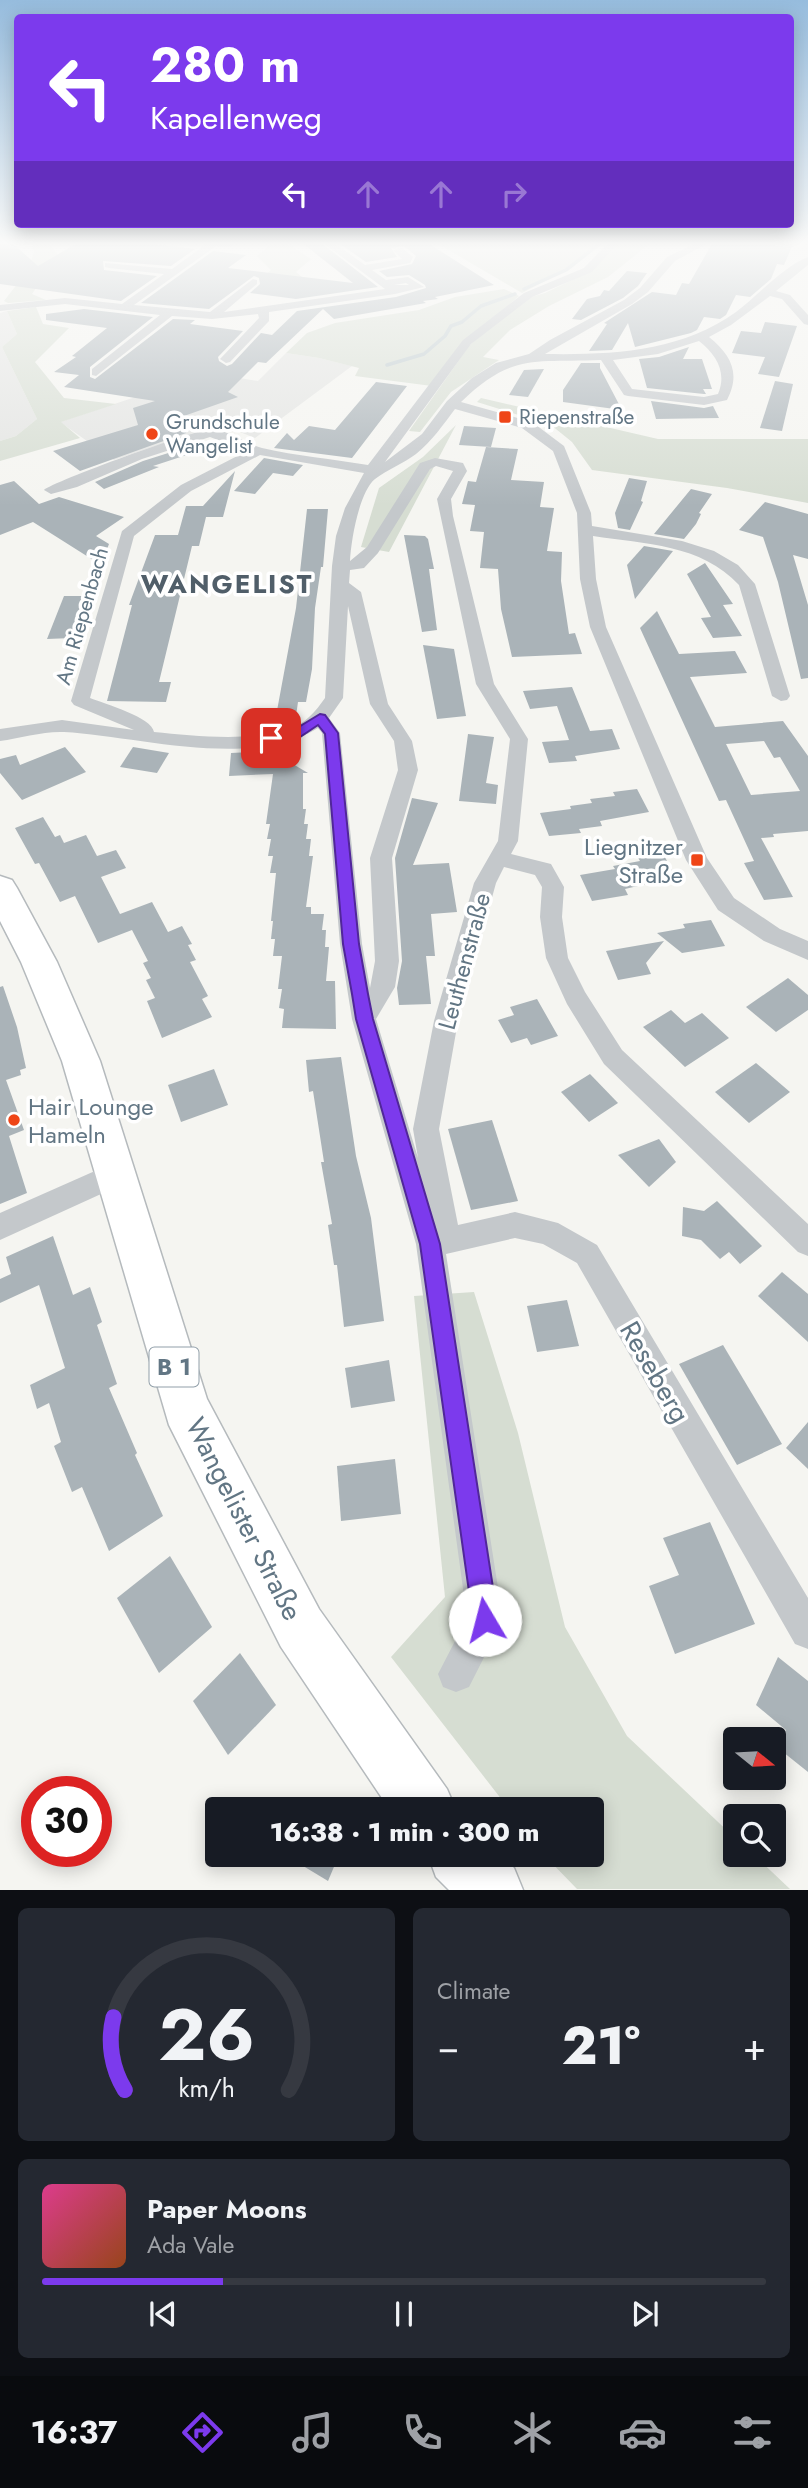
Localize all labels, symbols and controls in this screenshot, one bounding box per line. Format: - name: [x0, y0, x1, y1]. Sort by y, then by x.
- text: 280 m: [150, 30, 300, 100]
- icon: left: [35, 42, 126, 133]
- text: Kapellenweg: [150, 95, 322, 141]
- icon: left: [276, 175, 314, 213]
- icon: ahead: [349, 175, 387, 213]
- icon: ahead: [422, 175, 460, 213]
- icon: right: [495, 175, 533, 213]
- place label: Riepenstraße: [519, 402, 635, 432]
- place label: Grundschule Wangelist: [166, 407, 280, 461]
- marker: Riepenstraße: [497, 409, 513, 425]
- marker: Grundschule Wangelist: [144, 426, 160, 442]
- street label: Am Riepenbach: [48, 544, 116, 688]
- district label: WANGELIST: [141, 565, 313, 603]
- pin: [241, 708, 301, 768]
- icon: arrive: [252, 719, 290, 757]
- place label: Liegnitzer Straße: [584, 829, 684, 892]
- marker: Liegnitzer Straße: [689, 852, 705, 868]
- street label: Leuthenstraße: [429, 889, 499, 1033]
- place label: Hair Lounge Hameln: [28, 1089, 154, 1152]
- marker: Hair Lounge Hameln: [6, 1112, 22, 1128]
- street label: Reseberg: [609, 1314, 701, 1430]
- road number: B 1: [150, 1348, 198, 1386]
- street label: Wangelister Straße: [175, 1410, 313, 1628]
- position arrow: [448, 1583, 522, 1657]
- north arrow: [723, 1727, 786, 1790]
- map controls: [723, 1727, 786, 1867]
- speed limit sign: 30: [21, 1776, 112, 1867]
- button: search: [723, 1804, 786, 1867]
- text: 16:38 · 1 min · 300 m: [270, 1813, 539, 1851]
- text: Climate: [437, 1974, 510, 2008]
- text: 26: [158, 1983, 255, 2088]
- text: 21°: [562, 2008, 640, 2084]
- text: −: [437, 2019, 459, 2074]
- text: +: [743, 2019, 766, 2074]
- text: km/h: [178, 2070, 235, 2106]
- text: Paper Moons: [147, 2190, 307, 2228]
- text: Ada Vale: [147, 2228, 234, 2262]
- icon: previous: [144, 2295, 182, 2333]
- icon: pause: [385, 2295, 423, 2333]
- icon: next: [626, 2295, 664, 2333]
- icon: directions: [178, 2408, 227, 2457]
- icon: music: [288, 2408, 337, 2457]
- icon: phone: [398, 2408, 447, 2457]
- icon: climate: [508, 2408, 557, 2457]
- icon: car: [618, 2408, 667, 2457]
- icon: filters: [728, 2408, 777, 2457]
- text: 16:37: [31, 2409, 117, 2455]

